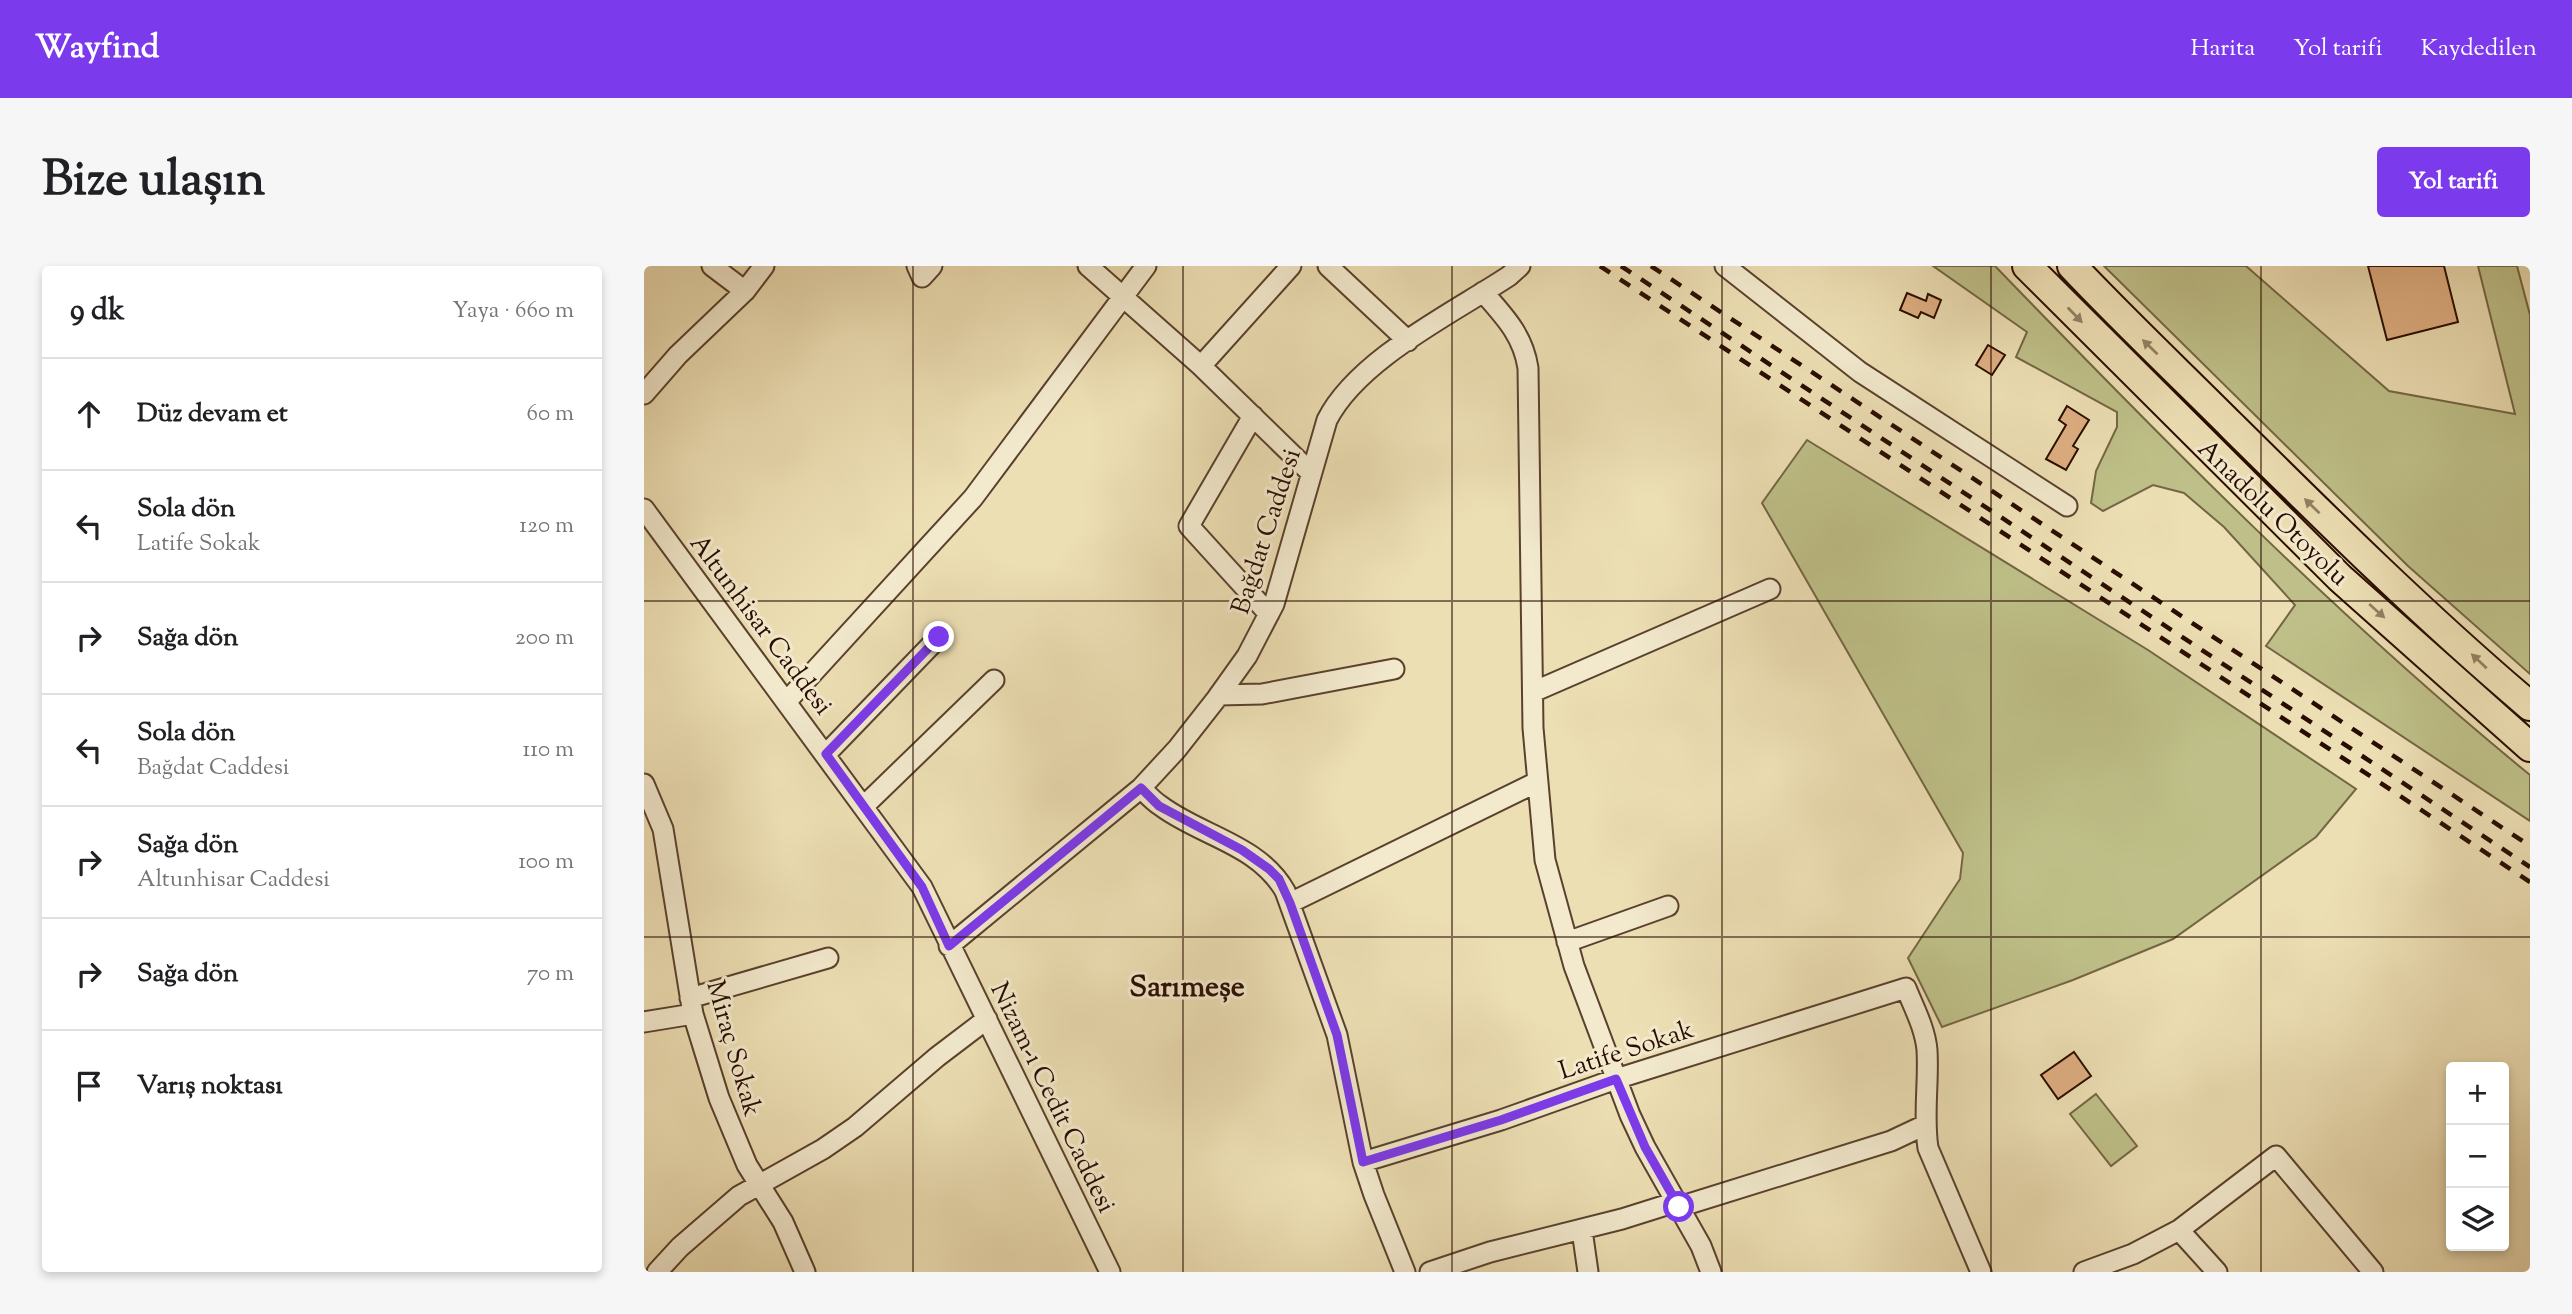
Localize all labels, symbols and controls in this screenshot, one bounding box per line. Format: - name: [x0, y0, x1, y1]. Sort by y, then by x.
- text: Wayfind: [35, 25, 159, 73]
- text: Harita: [2191, 32, 2255, 66]
- text: Yol tarifi: [2293, 32, 2383, 66]
- text: Kaydedilen: [2421, 32, 2537, 66]
- text: Bize ulaşın: [42, 147, 265, 217]
- button: Yol tarifi: [2377, 147, 2530, 217]
- text: 9 dk: [70, 290, 125, 333]
- text: Yaya · 660 m: [452, 295, 574, 328]
- one-way arrow: [2066, 306, 2082, 323]
- one-way arrow: [2142, 339, 2159, 355]
- icon: ahead: [70, 395, 108, 433]
- text: Düz devam et: [137, 396, 288, 433]
- text: 60 m: [526, 398, 574, 431]
- street label: Anadolu Otoyolu: [2188, 432, 2356, 596]
- street label: Bağdat Caddesi: [1223, 444, 1312, 619]
- text: Sola dön: [137, 491, 235, 528]
- one-way arrow: [2304, 497, 2321, 514]
- icon: left: [70, 507, 108, 545]
- text: 120 m: [519, 510, 574, 543]
- street label: Altunhisar Caddesi: [680, 527, 840, 724]
- text: Latife Sokak: [137, 528, 261, 561]
- one-way arrow: [2368, 603, 2385, 619]
- icon: right: [70, 619, 108, 657]
- text: Sağa dön: [137, 620, 238, 657]
- route end: [923, 621, 954, 652]
- text: 200 m: [515, 622, 574, 655]
- one-way arrow: [2470, 653, 2488, 669]
- text: Sola dön: [137, 715, 235, 752]
- icon: left: [70, 731, 108, 769]
- text: 110 m: [523, 734, 574, 767]
- text: Bağdat Caddesi: [137, 752, 289, 785]
- text: Sağa dön: [137, 827, 238, 864]
- icon: right: [70, 843, 108, 881]
- text: 100 m: [518, 846, 574, 879]
- text: Altunhisar Caddesi: [137, 864, 330, 897]
- icon: right: [70, 955, 108, 993]
- text: Sağa dön: [137, 956, 238, 993]
- text: 70 m: [527, 958, 574, 991]
- district label: Sarımeşe: [1129, 967, 1245, 1010]
- street label: Miraç Sokak: [696, 976, 770, 1121]
- street label: Nizam-ı Cedit Caddesi: [980, 977, 1124, 1220]
- street label: Latife Sokak: [1555, 1012, 1699, 1091]
- map controls: [2446, 1062, 2509, 1251]
- button: +: [2446, 1062, 2509, 1125]
- icon: arrive: [70, 1067, 108, 1105]
- text: Varış noktası: [137, 1068, 283, 1105]
- button: −: [2446, 1125, 2509, 1188]
- button: layers: [2446, 1188, 2509, 1251]
- route start: [1663, 1191, 1694, 1222]

